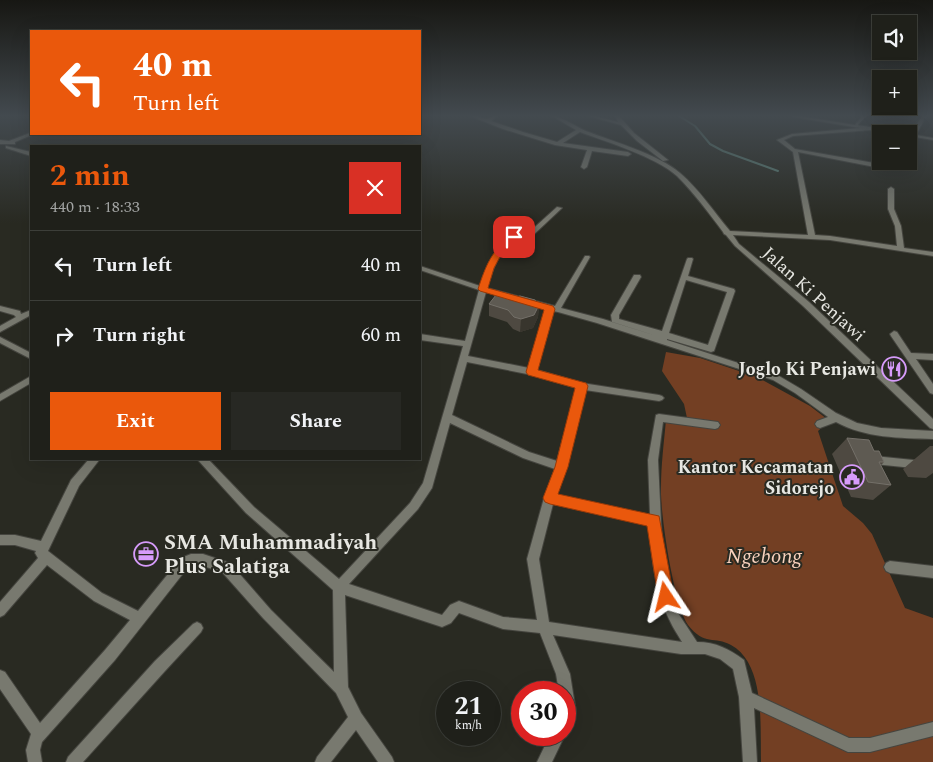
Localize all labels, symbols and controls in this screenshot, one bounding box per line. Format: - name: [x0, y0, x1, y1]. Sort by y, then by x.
- map controls: [872, 15, 917, 170]
- button: sound: [872, 15, 917, 60]
- text: 40 m: [133, 39, 213, 92]
- icon: left: [50, 50, 115, 115]
- button: +: [872, 70, 917, 115]
- text: Turn left: [133, 87, 219, 120]
- button: −: [872, 125, 917, 170]
- text: 2 min: [50, 153, 130, 199]
- button: close: [349, 162, 401, 214]
- text: 440 m · 18:33: [50, 195, 140, 219]
- pin: [493, 216, 535, 258]
- icon: arrive: [500, 223, 528, 251]
- street label: Jalan Ki Penjawi: [756, 241, 871, 348]
- text: Turn left: [93, 251, 172, 280]
- text: 40 m: [361, 251, 401, 280]
- icon: left: [50, 252, 78, 280]
- text: Turn right: [93, 321, 186, 350]
- text: 60 m: [361, 321, 401, 350]
- icon: right: [50, 322, 78, 350]
- place label: Joglo Ki Penjawi: [738, 356, 876, 383]
- restaurant icon: Joglo Ki Penjawi: [881, 356, 907, 382]
- button: Exit: [50, 392, 221, 450]
- button: Share: [231, 392, 401, 450]
- place label: Kantor Kecamatan Sidorejo: [678, 454, 834, 502]
- public building icon: Kantor Kecamatan Sidorejo: [839, 464, 865, 490]
- place label: SMA Muhammadiyah Plus Salatiga: [164, 527, 377, 583]
- office icon: SMA Muhammadiyah Plus Salatiga: [133, 541, 159, 567]
- park label: Ngebong: [726, 541, 802, 573]
- position arrow: [639, 570, 691, 622]
- speed limit sign: 30: [511, 681, 576, 746]
- text: 21: [454, 688, 483, 726]
- text: km/h: [455, 716, 482, 735]

